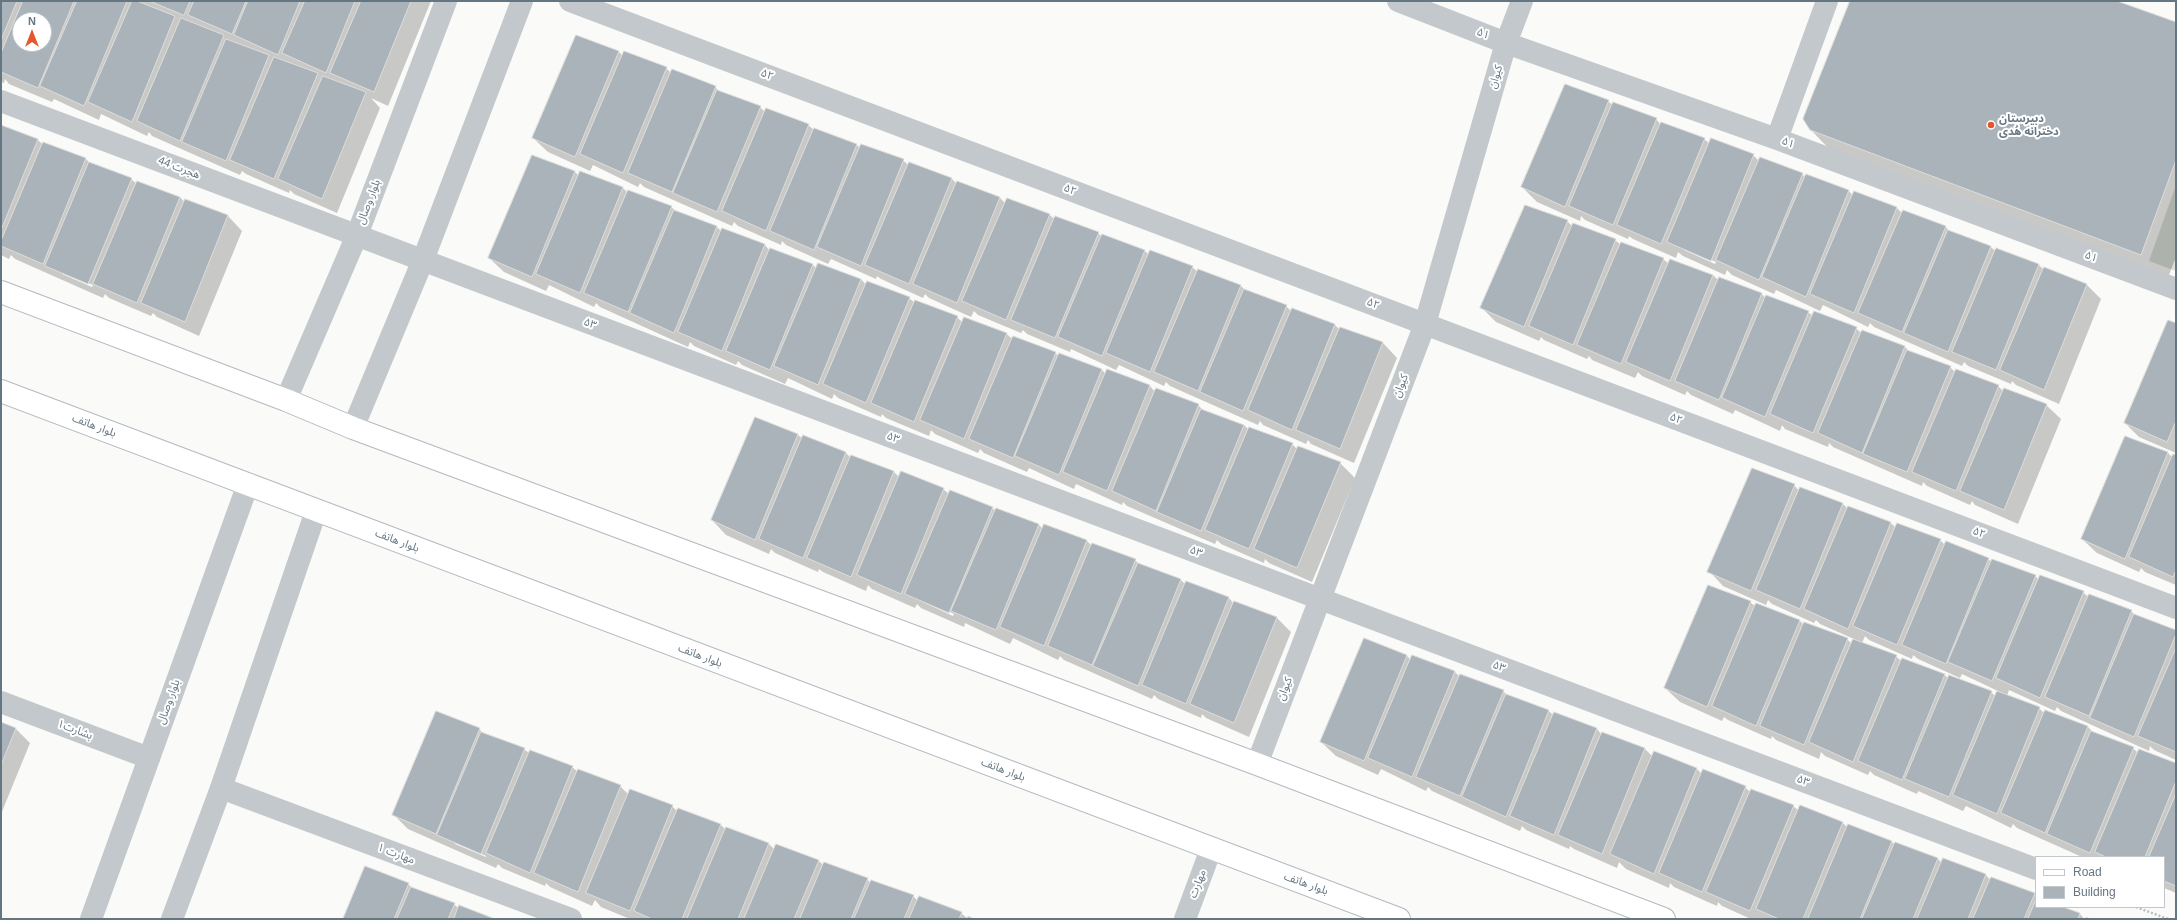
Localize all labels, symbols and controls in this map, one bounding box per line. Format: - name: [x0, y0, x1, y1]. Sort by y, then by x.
- north arrow: [12, 12, 52, 52]
- text: N: [28, 15, 36, 27]
- street label: ۵۱: [1475, 26, 1491, 42]
- street label: کیوان: [1486, 64, 1506, 90]
- street label: ۵۲: [759, 67, 775, 83]
- place label: دبیرستان دخترانه هُدی: [1999, 112, 2059, 138]
- marker: دبیرستان دخترانه هُدی: [1986, 120, 1996, 130]
- street label: ۵۱: [1780, 135, 1796, 151]
- street label: هجرت 44: [156, 154, 202, 182]
- street label: بلوار وصال: [354, 178, 384, 226]
- street label: ۵۲: [1062, 182, 1078, 198]
- street label: ۵۱: [2083, 249, 2099, 265]
- street label: ۵۲: [1365, 296, 1381, 312]
- street label: ۵۳: [582, 316, 598, 332]
- street label: کیوان: [1391, 372, 1411, 400]
- street label: ۵۲: [1668, 411, 1684, 427]
- street label: بلوار هاتف: [70, 412, 118, 440]
- street label: ۵۳: [885, 430, 901, 446]
- street label: ۵۲: [1971, 525, 1987, 541]
- street label: بلوار هاتف: [373, 527, 421, 555]
- street label: ۵۳: [1188, 544, 1204, 560]
- street label: بلوار هاتف: [676, 642, 724, 670]
- street label: ۵۳: [1491, 659, 1507, 675]
- street label: کیوان: [1275, 675, 1295, 703]
- street label: بلوار وصال: [155, 678, 183, 726]
- street label: بشارت۱: [55, 717, 95, 743]
- street label: بلوار هاتف: [979, 756, 1027, 784]
- street label: ۵۳: [1795, 773, 1811, 789]
- street label: مهارت ۱: [375, 841, 417, 867]
- legend: [2035, 856, 2165, 908]
- text: Road: [2073, 865, 2102, 879]
- street label: مهارت: [1187, 868, 1209, 900]
- street label: بلوار هاتف: [1282, 870, 1330, 898]
- text: Building: [2073, 885, 2116, 899]

